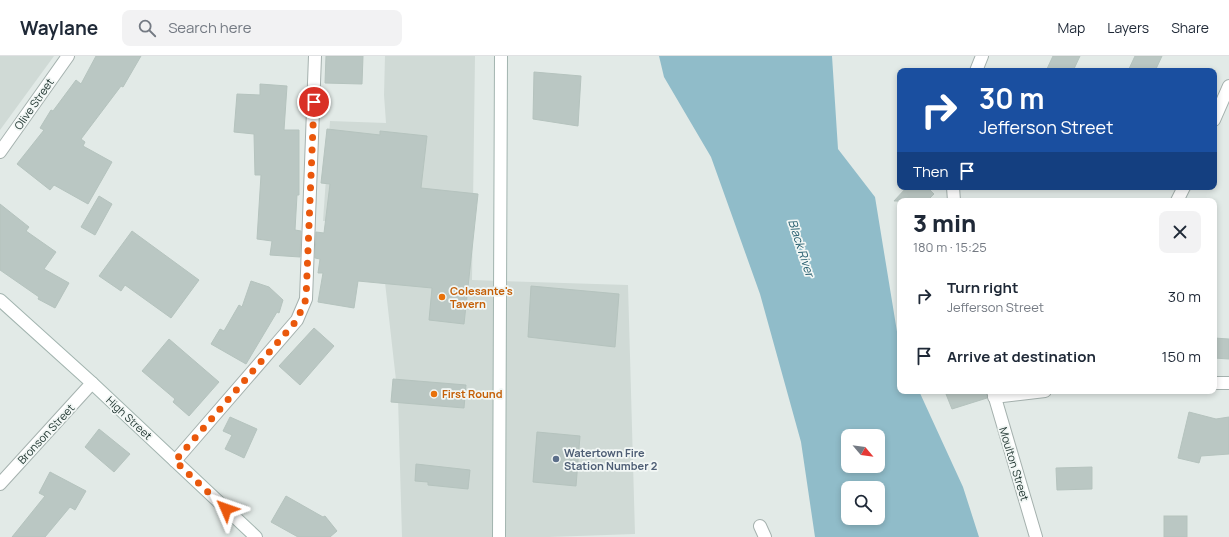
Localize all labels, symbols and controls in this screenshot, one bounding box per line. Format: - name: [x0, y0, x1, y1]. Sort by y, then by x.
- search box: [122, 10, 402, 46]
- text: Waylane: [20, 15, 98, 41]
- icon: search: [136, 17, 158, 39]
- text: Search here: [168, 17, 252, 38]
- text: Map: [1057, 18, 1085, 37]
- text: Layers: [1107, 18, 1149, 37]
- text: Share: [1171, 18, 1209, 37]
- street label: Olive Street: [10, 75, 57, 132]
- text: 30 m: [979, 79, 1044, 117]
- icon: right: [913, 84, 965, 136]
- pin: [297, 85, 331, 119]
- icon: arrive: [303, 91, 325, 113]
- text: Jefferson Street: [979, 115, 1113, 139]
- icon: arrive: [956, 160, 978, 182]
- text: Then: [913, 161, 948, 182]
- text: 3 min: [913, 206, 976, 239]
- button: close: [1159, 211, 1201, 253]
- water label: Black River: [784, 217, 819, 280]
- text: 180 m · 15:25: [913, 238, 987, 256]
- text: Turn right: [947, 277, 1018, 298]
- place label: Colesante's Tavern: [450, 283, 513, 311]
- icon: right: [913, 285, 935, 307]
- text: 30 m: [1168, 286, 1201, 307]
- marker: Colesante's Tavern: [437, 292, 447, 302]
- text: Jefferson Street: [947, 298, 1044, 316]
- icon: arrive: [913, 345, 935, 367]
- text: Arrive at destination: [947, 346, 1096, 367]
- text: 150 m: [1162, 346, 1201, 367]
- place label: First Round: [442, 386, 503, 401]
- marker: First Round: [429, 389, 439, 399]
- street label: High Street: [103, 392, 156, 443]
- street label: Bronson Street: [14, 400, 77, 467]
- street label: Moulton Street: [996, 425, 1033, 503]
- north arrow: [841, 429, 885, 473]
- map controls: [841, 429, 885, 525]
- place label: Watertown Fire Station Number 2: [564, 445, 657, 473]
- marker: Watertown Fire Station Number 2: [551, 454, 561, 464]
- button: search: [841, 481, 885, 525]
- position arrow: [205, 488, 247, 530]

